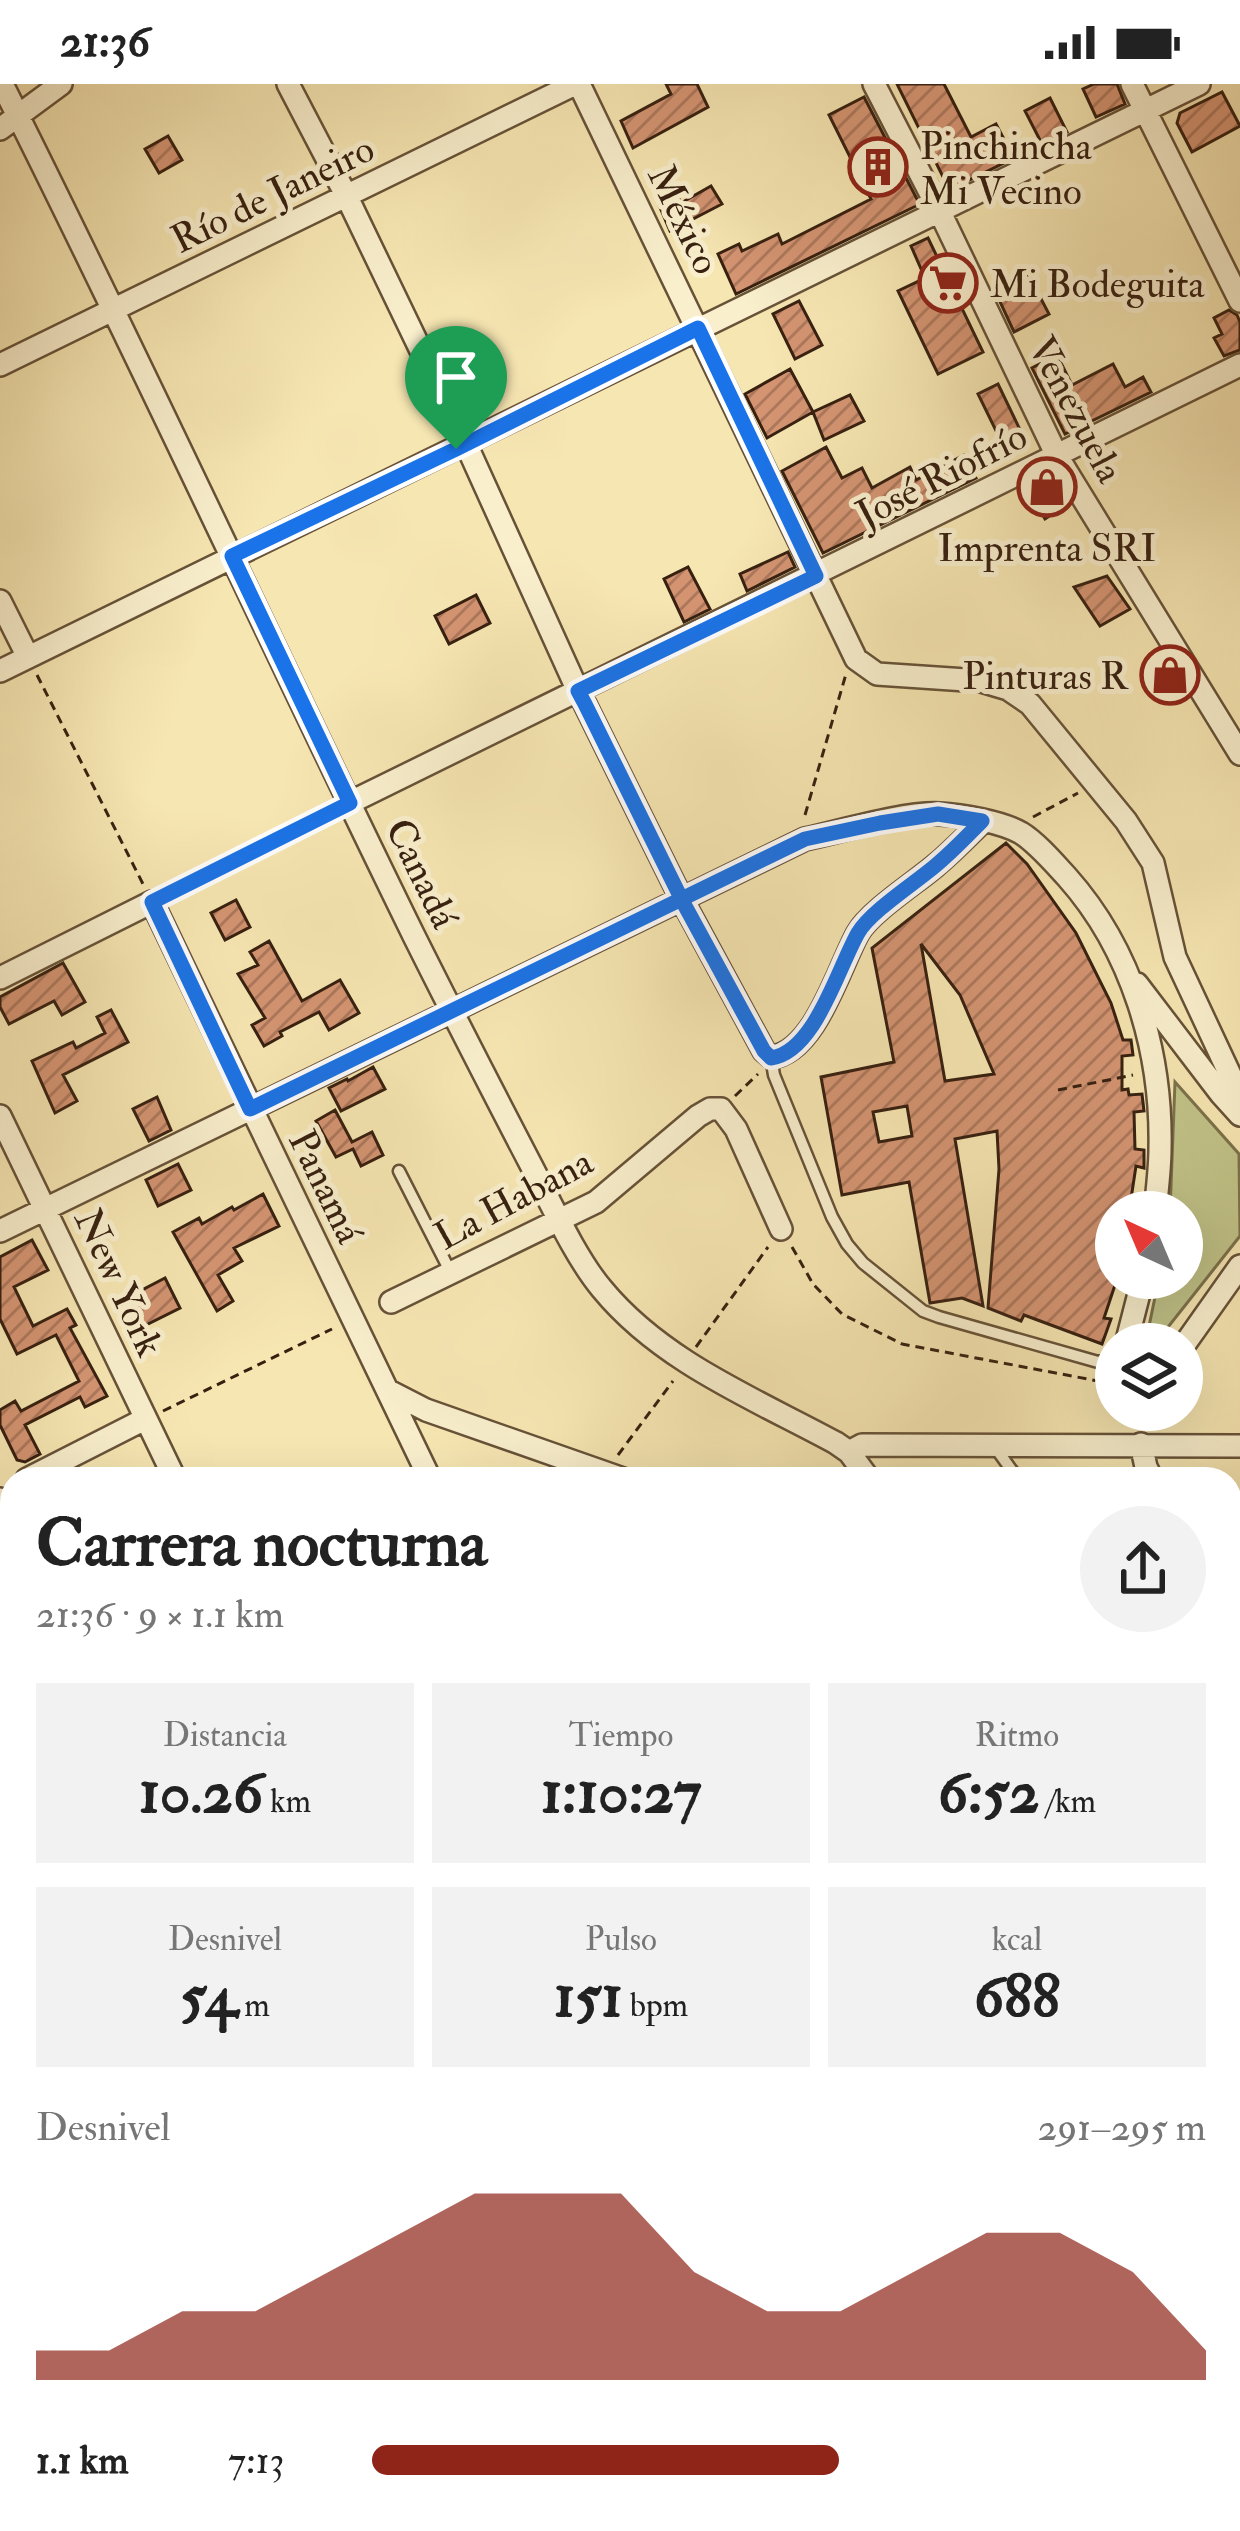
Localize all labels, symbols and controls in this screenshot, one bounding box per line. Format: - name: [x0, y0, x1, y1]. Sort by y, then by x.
- text: 21:36: [60, 14, 150, 70]
- place label: Pinchincha Mi Vecino: [920, 122, 1093, 216]
- street label: Río de Janeiro: [163, 124, 382, 265]
- building icon: Pinchincha Mi Vecino: [847, 136, 909, 198]
- street label: México: [636, 157, 731, 282]
- supermarket icon: Mi Bodeguita: [917, 252, 979, 314]
- place label: Mi Bodeguita: [990, 260, 1206, 309]
- pin: [405, 326, 507, 449]
- street label: Venezuela: [1017, 328, 1135, 492]
- icon: arrive: [423, 344, 489, 410]
- street label: José Riofrío: [847, 412, 1035, 540]
- shop icon: Imprenta SRI: [1016, 456, 1078, 518]
- place label: Imprenta SRI: [938, 524, 1156, 573]
- shop icon: Pinturas R: [1139, 644, 1201, 706]
- place label: Pinturas R: [962, 652, 1129, 701]
- street label: Canadá: [374, 811, 469, 937]
- street label: Panamá: [277, 1122, 374, 1252]
- street label: La Habana: [426, 1137, 602, 1261]
- north arrow: [1095, 1191, 1203, 1299]
- map controls: [1095, 1191, 1203, 1431]
- street label: New York: [63, 1201, 174, 1365]
- button: layers: [1095, 1323, 1203, 1431]
- text: Carrera nocturna: [36, 1503, 487, 1586]
- button: share: [1080, 1506, 1206, 1632]
- text: 21:36 · 9 × 1.1 km: [36, 1590, 284, 1639]
- text: Distancia: [163, 1715, 287, 1756]
- text: Tiempo: [569, 1715, 673, 1756]
- text: Ritmo: [975, 1715, 1059, 1756]
- text: 10.26: [139, 1756, 263, 1831]
- text: 1:10:27: [541, 1756, 701, 1831]
- text: 6:52: [938, 1756, 1039, 1831]
- text: km: [263, 1781, 311, 1822]
- text: /km: [1039, 1781, 1096, 1822]
- text: Desnivel: [168, 1919, 282, 1960]
- text: Pulso: [585, 1919, 657, 1960]
- text: kcal: [992, 1919, 1042, 1960]
- text: 54: [180, 1960, 237, 2035]
- text: 151: [554, 1960, 623, 2035]
- text: 688: [974, 1960, 1060, 2035]
- text: m: [237, 1985, 270, 2026]
- text: bpm: [623, 1985, 688, 2026]
- text: Desnivel: [36, 2103, 171, 2152]
- text: 291–295 m: [1037, 2103, 1206, 2152]
- text: 1.1 km: [36, 2436, 128, 2485]
- text: 7:13: [228, 2436, 284, 2485]

